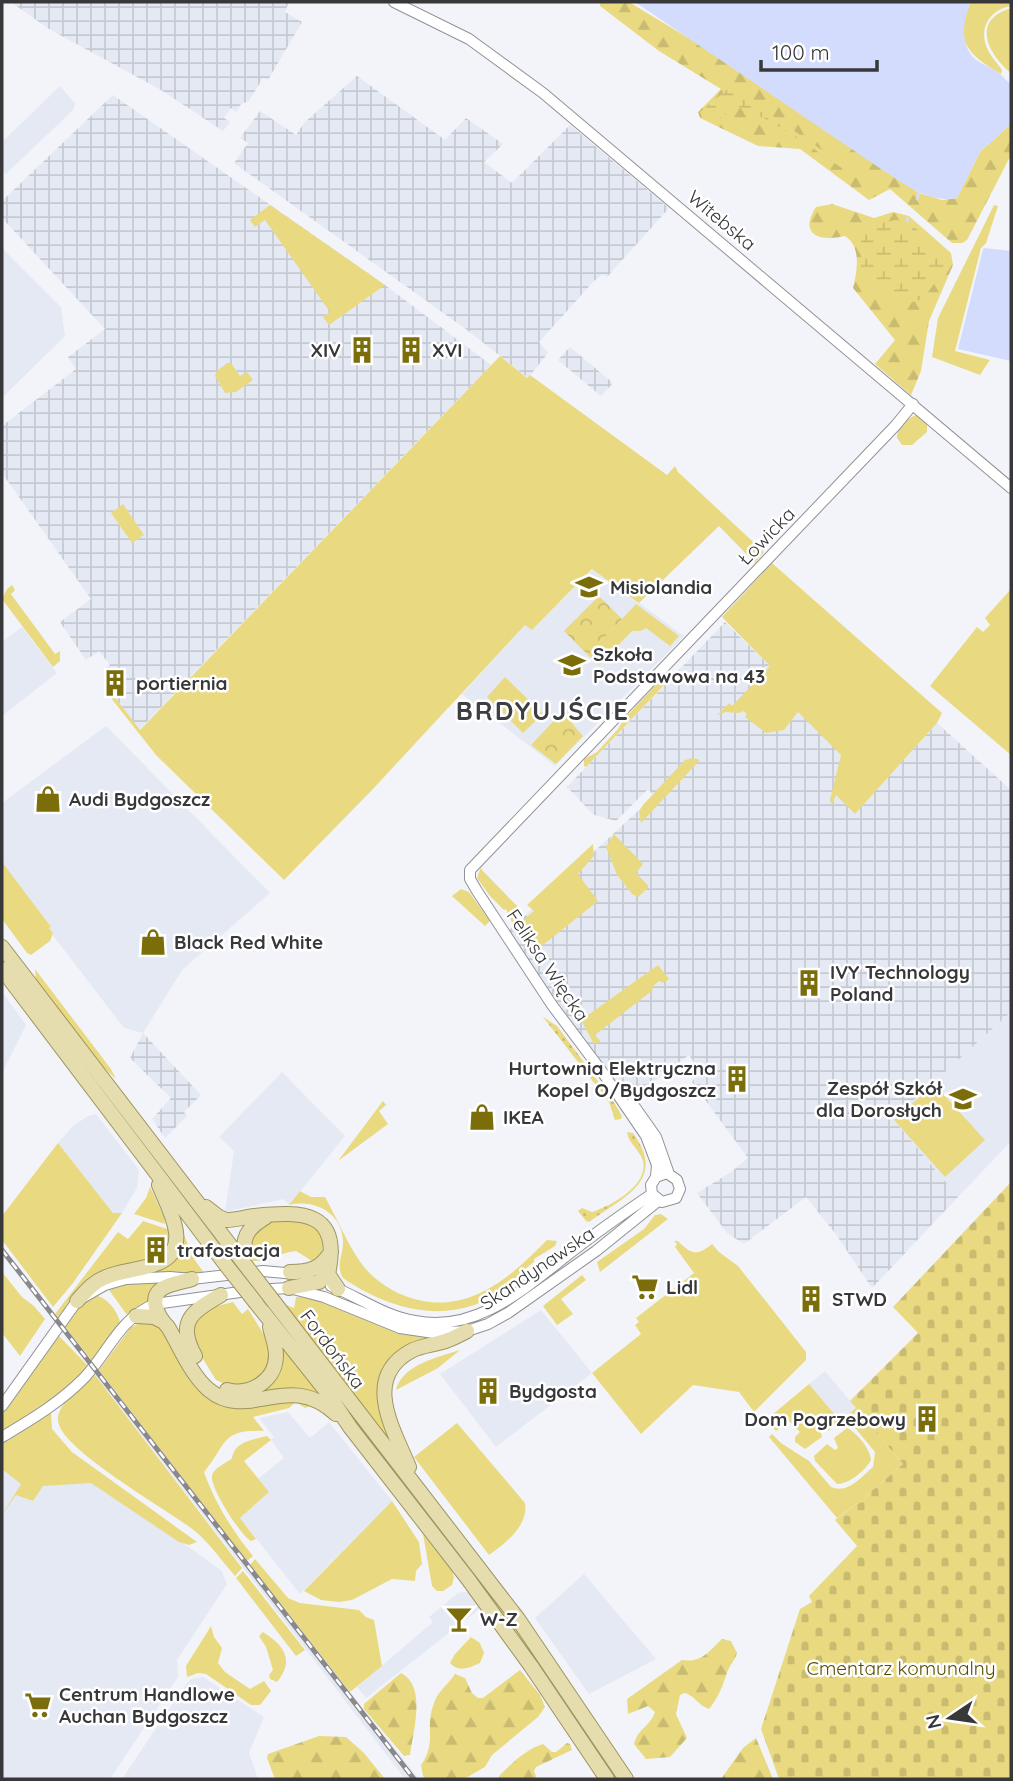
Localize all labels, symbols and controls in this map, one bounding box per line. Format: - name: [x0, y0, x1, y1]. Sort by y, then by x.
- scale bar: [761, 28, 876, 72]
- text: 100 m: [772, 39, 830, 65]
- street label: Witebska: [683, 185, 761, 255]
- building icon: XIV: [347, 335, 377, 365]
- building icon: XVI: [396, 335, 426, 365]
- place label: XIV: [310, 338, 341, 362]
- place label: XVI: [432, 338, 463, 362]
- street label: Łowicka: [732, 502, 800, 570]
- school or university icon: Misiolandia: [574, 572, 604, 602]
- place label: Misiolandia: [610, 575, 712, 599]
- place label: Szkoła Podstawowa na 43: [593, 642, 765, 688]
- school or university icon: Szkoła Podstawowa na 43: [557, 650, 587, 680]
- building icon: portiernia: [100, 668, 130, 698]
- place label: portiernia: [136, 671, 228, 695]
- district label: BRDYUJŚCIE: [456, 694, 630, 727]
- shop icon: Audi Bydgoszcz: [33, 784, 63, 814]
- place label: Audi Bydgoszcz: [69, 787, 210, 811]
- street label: Feliksa Więcka: [502, 904, 594, 1026]
- shop icon: Black Red White: [138, 927, 168, 957]
- place label: Black Red White: [174, 930, 323, 954]
- place label: IVY Technology Poland: [830, 960, 970, 1006]
- building icon: IVY Technology Poland: [794, 968, 824, 998]
- place label: Hurtownia Elektryczna Kopel O/Bydgoszcz: [509, 1056, 716, 1102]
- building icon: Hurtownia Elektryczna Kopel O/Bydgoszcz: [722, 1064, 752, 1094]
- place label: Zespół Szkół dla Dorosłych: [816, 1076, 943, 1122]
- school or university icon: Zespół Szkół dla Dorosłych: [948, 1084, 978, 1114]
- shop icon: IKEA: [467, 1102, 497, 1132]
- place label: IKEA: [503, 1105, 544, 1129]
- street label: Skandynawska: [475, 1221, 599, 1315]
- building icon: trafostacja: [141, 1235, 171, 1265]
- place label: trafostacja: [177, 1238, 280, 1262]
- supermarket icon: Lidl: [630, 1272, 660, 1302]
- place label: Lidl: [666, 1275, 698, 1299]
- building icon: STWD: [796, 1284, 826, 1314]
- place label: STWD: [832, 1287, 887, 1311]
- street label: Fordońska: [295, 1305, 371, 1393]
- building icon: Bydgosta: [473, 1376, 503, 1406]
- place label: Bydgosta: [509, 1379, 597, 1403]
- building icon: Dom Pogrzebowy: [912, 1404, 942, 1434]
- place label: Dom Pogrzebowy: [744, 1407, 906, 1431]
- bar icon: W-Z: [444, 1604, 474, 1634]
- place label: W-Z: [480, 1607, 518, 1631]
- park label: Cmentarz komunalny: [807, 1656, 995, 1680]
- place label: Centrum Handlowe Auchan Bydgoszcz: [59, 1682, 235, 1728]
- north arrow: [915, 1683, 985, 1753]
- supermarket icon: Centrum Handlowe Auchan Bydgoszcz: [23, 1690, 53, 1720]
- text: N: [920, 1712, 947, 1731]

